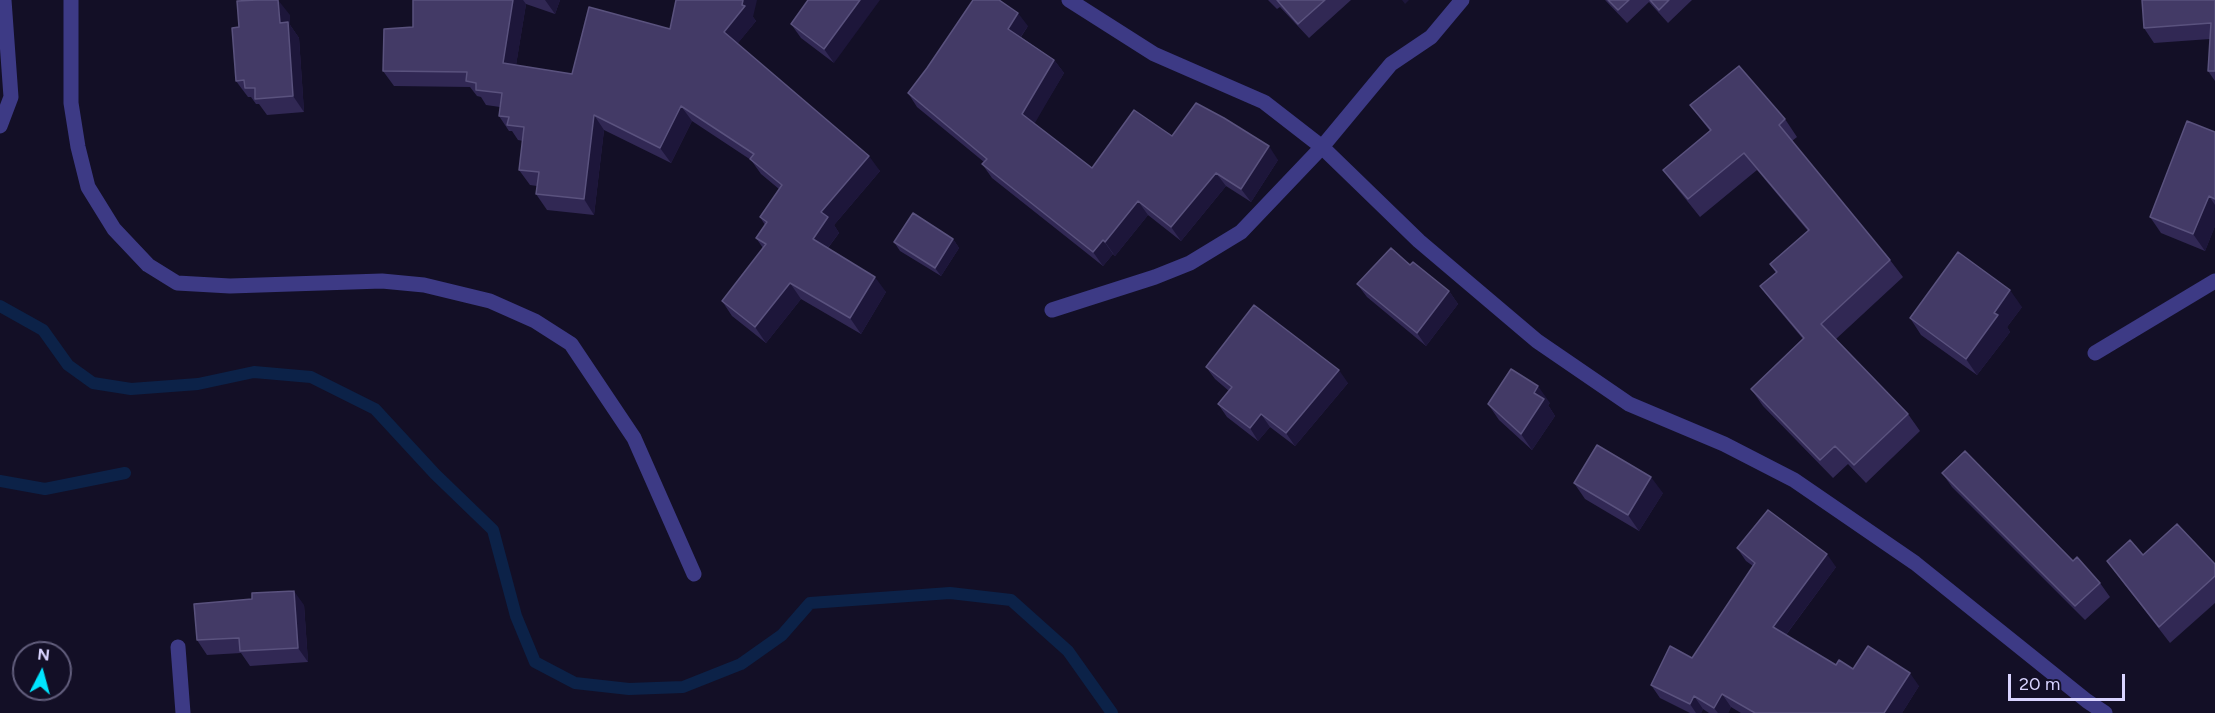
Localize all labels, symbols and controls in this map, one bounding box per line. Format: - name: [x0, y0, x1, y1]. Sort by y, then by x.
- north arrow: [12, 641, 72, 701]
- text: N: [37, 644, 51, 665]
- scale bar: [2011, 662, 2128, 700]
- text: 20 m: [2019, 673, 2060, 695]

